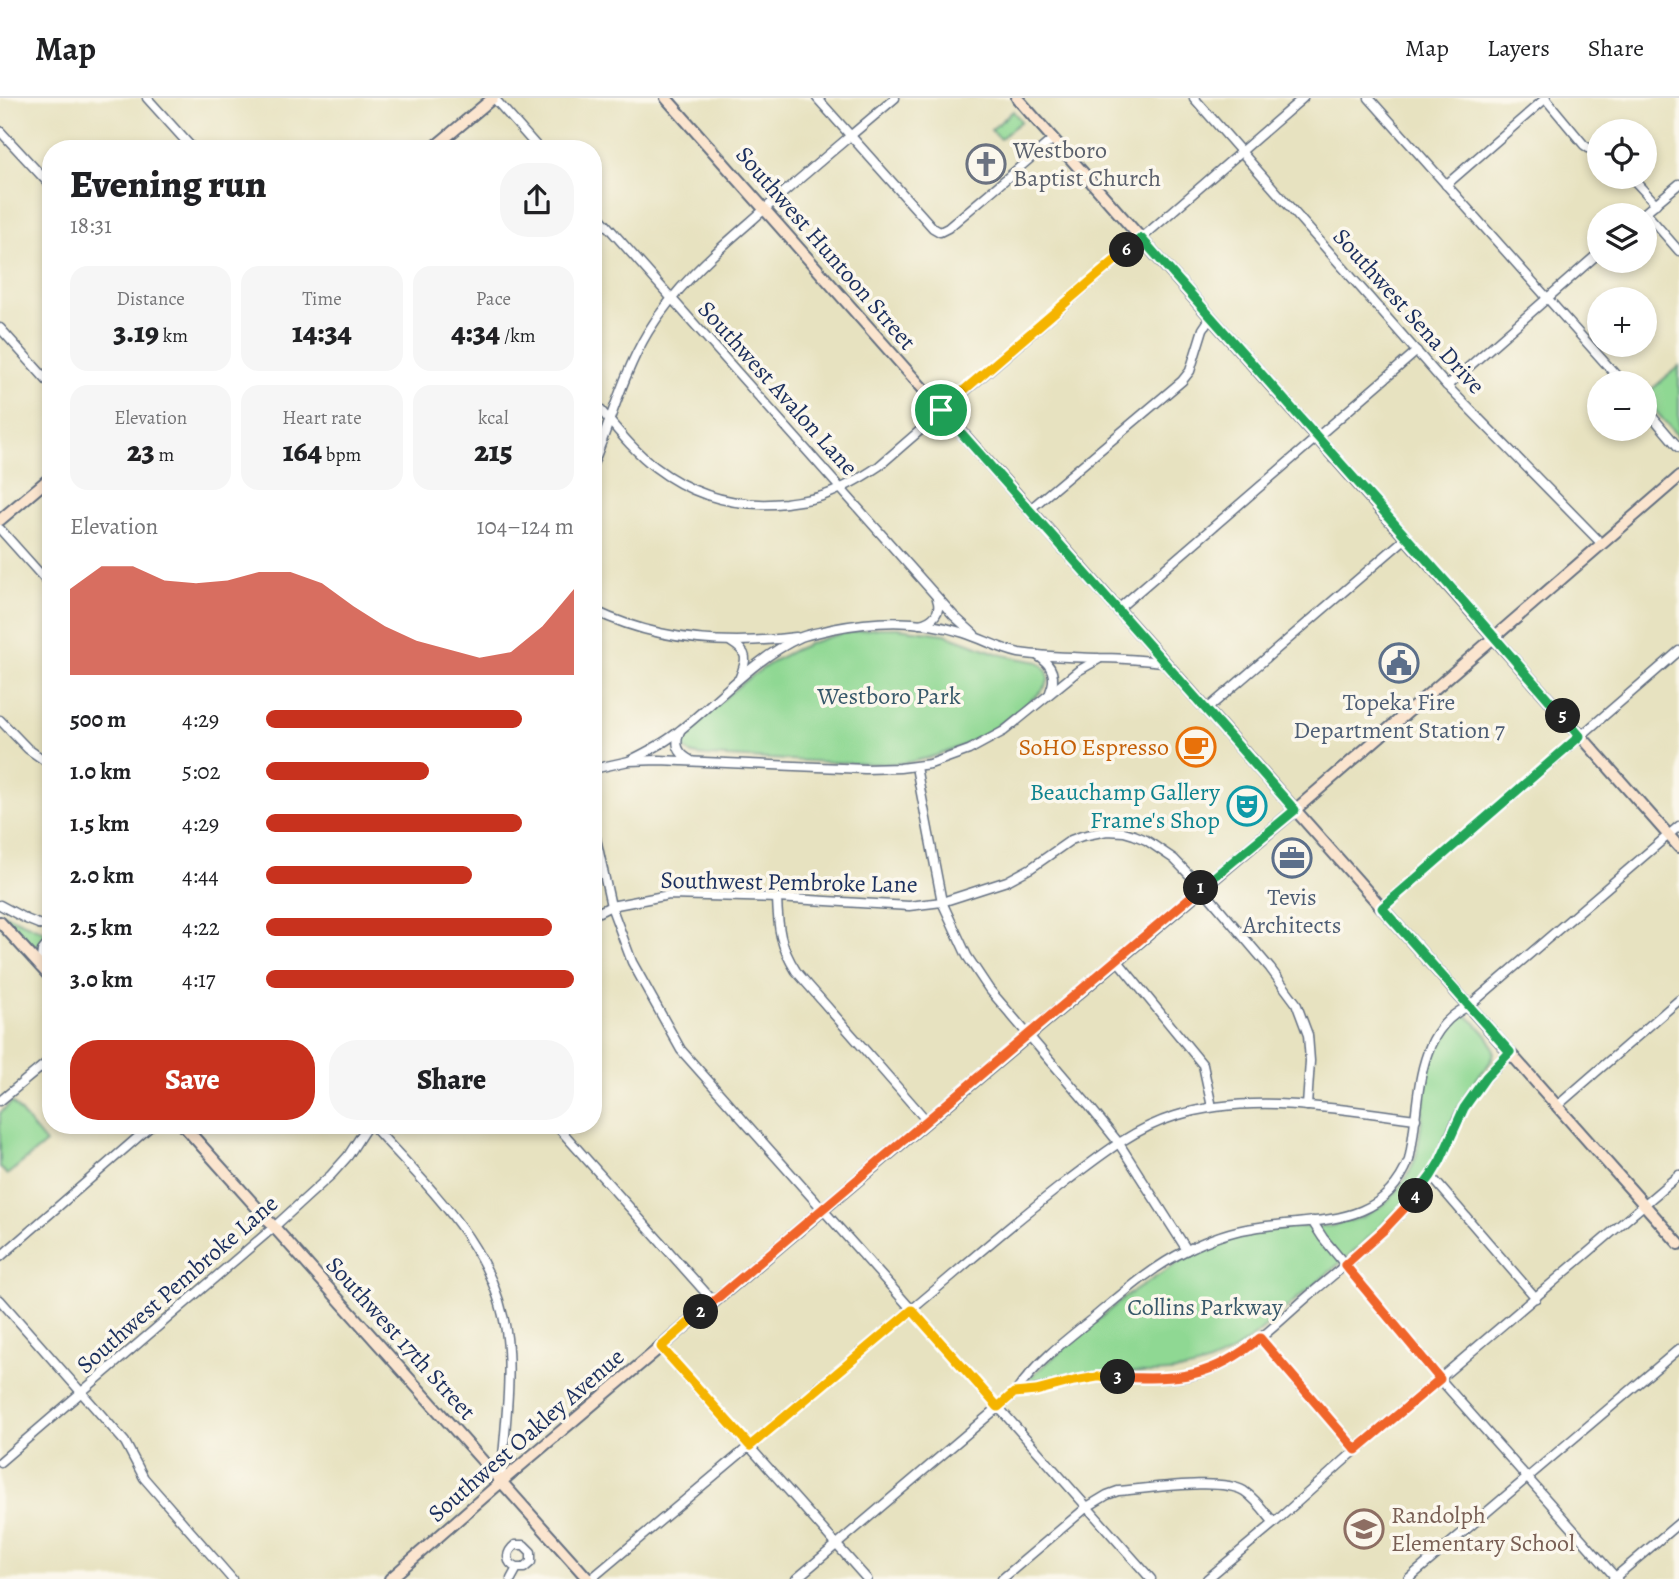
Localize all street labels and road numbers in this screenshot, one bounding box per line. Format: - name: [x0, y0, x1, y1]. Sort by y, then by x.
- street label: Southwest Huntoon Street: [729, 139, 923, 357]
- street label: Southwest Sena Drive: [1326, 221, 1492, 401]
- street label: Southwest Avalon Lane: [691, 294, 865, 482]
- street label: Southwest Pembroke Lane: [660, 864, 918, 900]
- street label: Southwest Pembroke Lane: [69, 1188, 285, 1380]
- street label: Southwest 17th Street: [319, 1249, 483, 1427]
- street label: Southwest Oakley Avenue: [421, 1341, 631, 1529]

